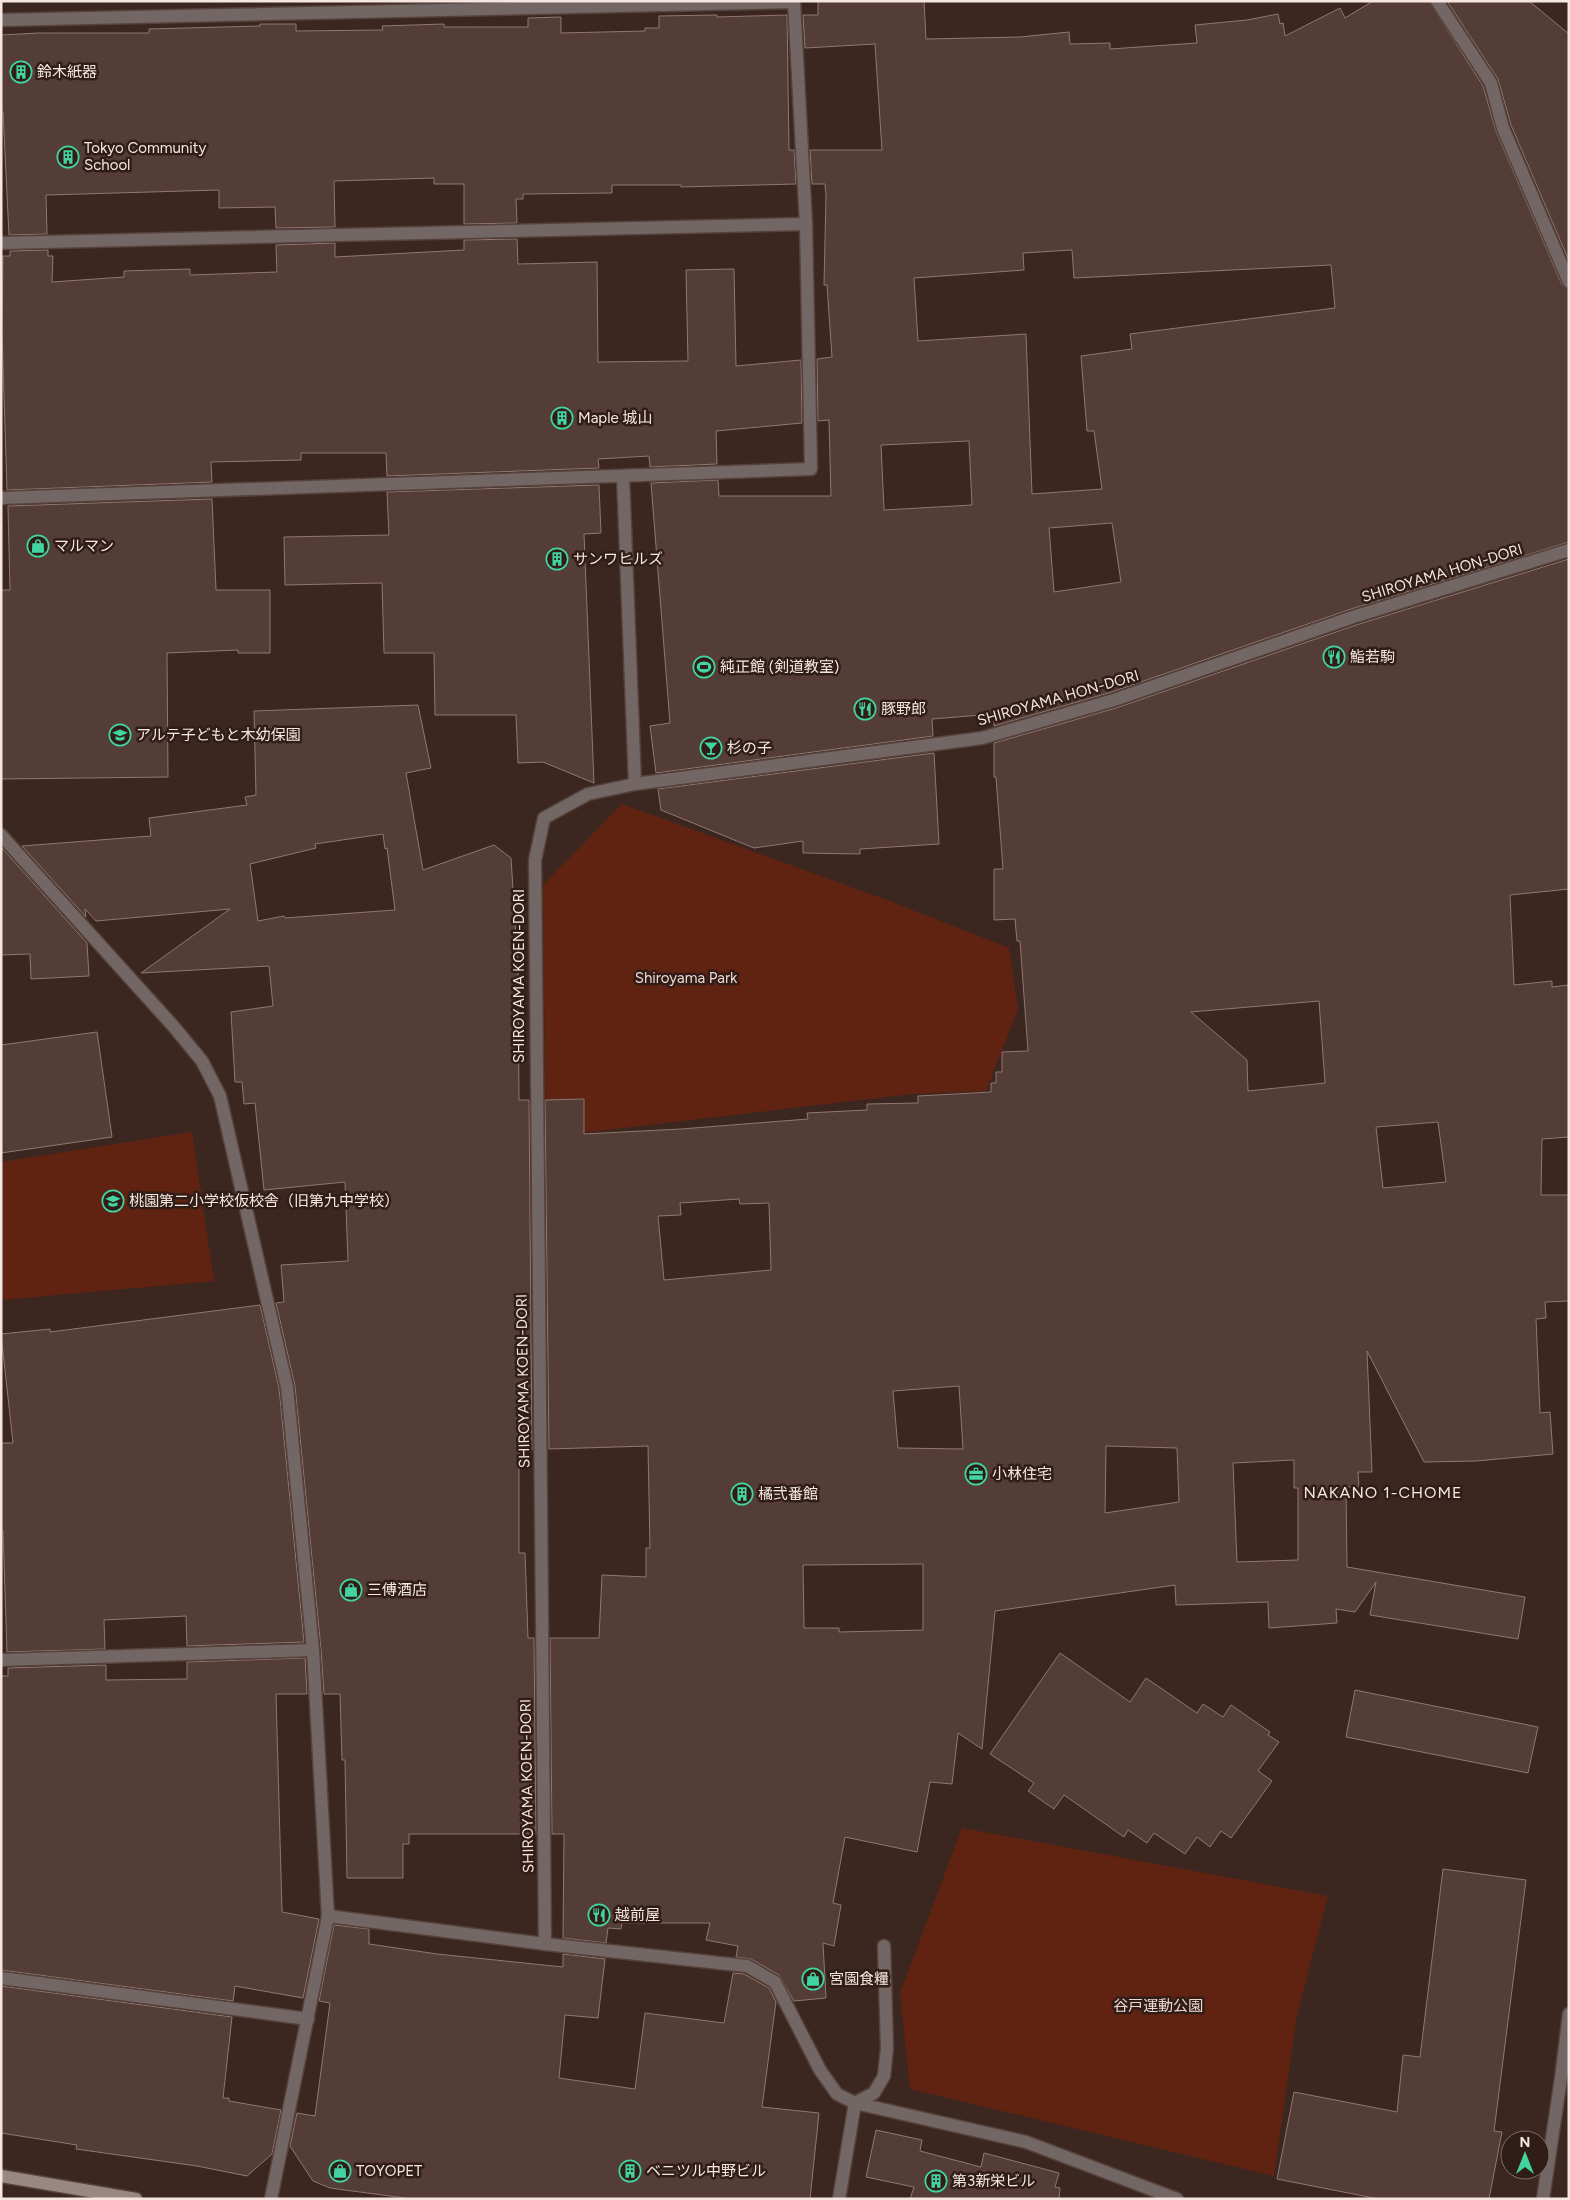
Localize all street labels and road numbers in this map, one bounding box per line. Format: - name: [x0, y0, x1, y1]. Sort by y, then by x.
- street label: SHIROYAMA HON-DORI: [1359, 540, 1525, 606]
- street label: SHIROYAMA HON-DORI: [975, 666, 1141, 730]
- street label: SHIROYAMA KOEN-DORI: [510, 889, 528, 1063]
- street label: SHIROYAMA KOEN-DORI: [512, 1294, 534, 1468]
- street label: SHIROYAMA KOEN-DORI: [516, 1699, 538, 1873]

